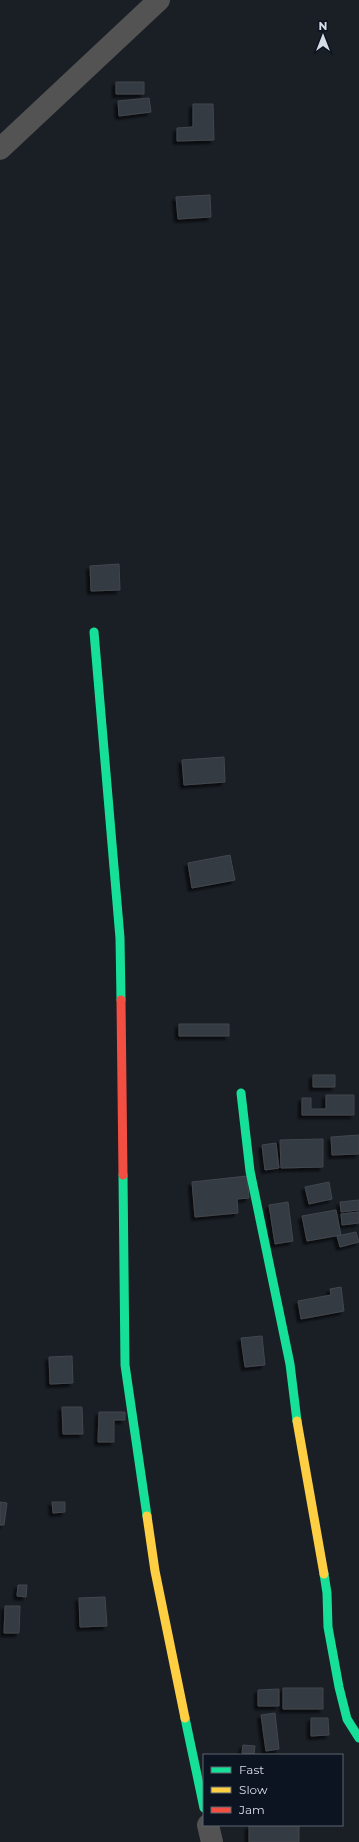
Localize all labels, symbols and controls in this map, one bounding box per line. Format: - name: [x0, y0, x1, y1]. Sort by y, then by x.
- north arrow: [303, 16, 343, 56]
- text: N: [319, 19, 327, 33]
- legend: [203, 1754, 343, 1826]
- text: Fast: [239, 1762, 264, 1777]
- text: Slow: [239, 1782, 268, 1797]
- text: Jam: [238, 1802, 265, 1817]

